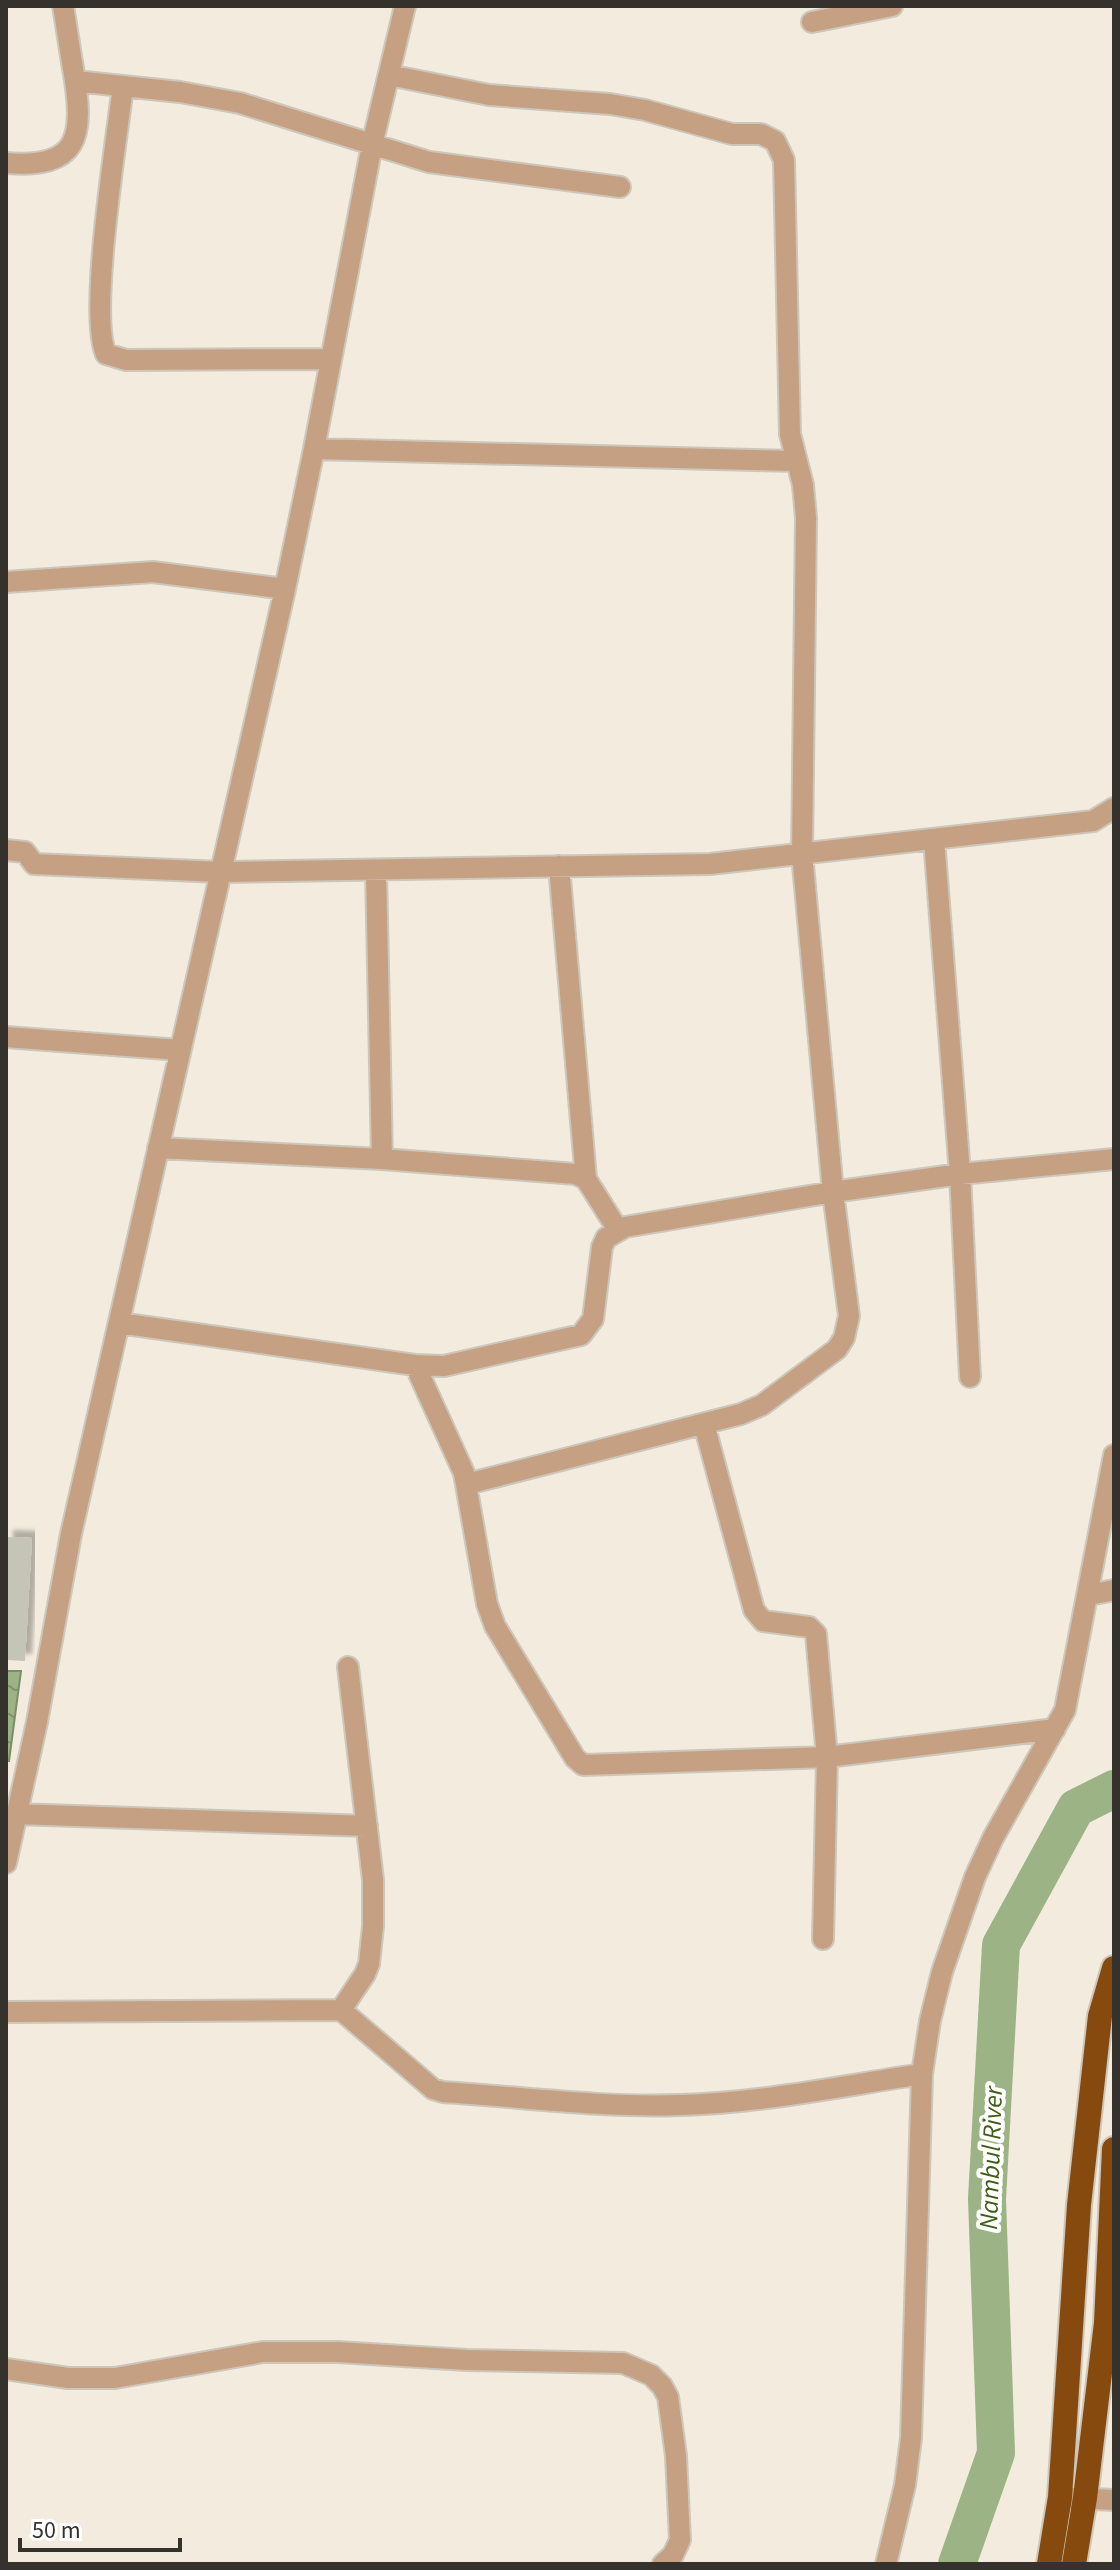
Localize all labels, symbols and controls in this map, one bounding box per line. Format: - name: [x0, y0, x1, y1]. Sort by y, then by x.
- water label: Nambul River: [970, 2085, 1012, 2230]
- scale bar: [20, 2502, 180, 2552]
- text: 50 m: [32, 2513, 81, 2548]

